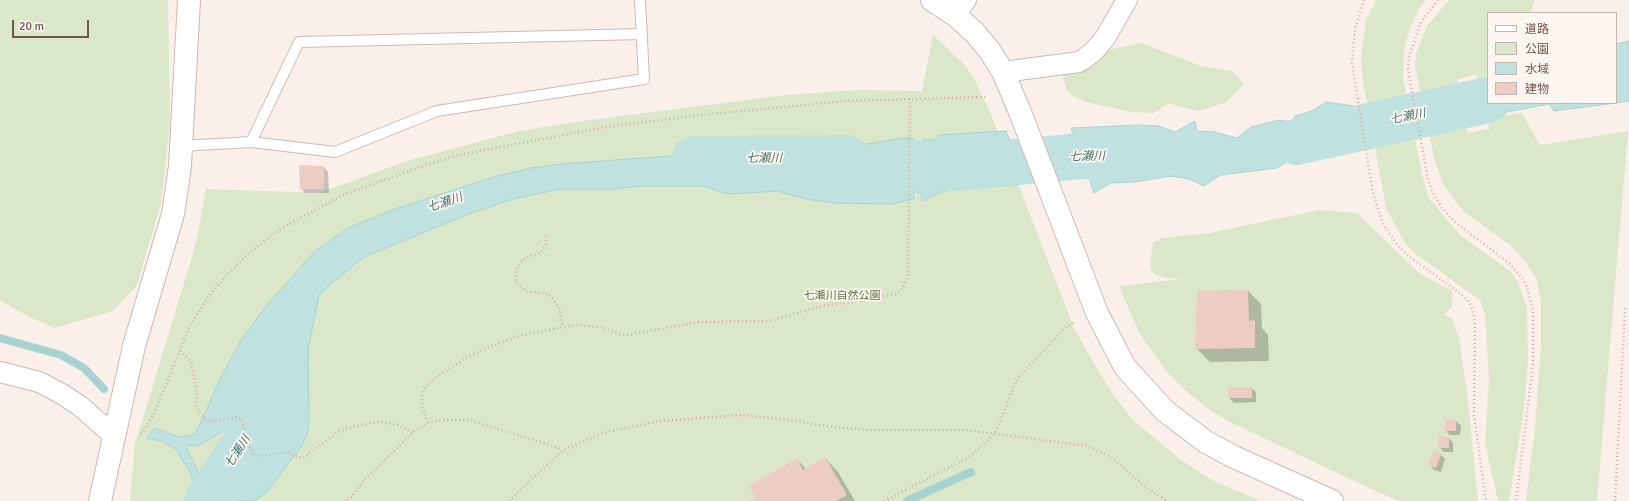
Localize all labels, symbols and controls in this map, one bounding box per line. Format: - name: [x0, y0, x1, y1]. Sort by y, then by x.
- scale bar: [14, 12, 91, 38]
- legend: [1487, 12, 1617, 104]
- text: 20 m: [19, 19, 44, 34]
- text: 道路: [1525, 22, 1549, 37]
- text: 公園: [1525, 42, 1549, 57]
- text: 水域: [1525, 62, 1549, 77]
- text: 建物: [1525, 82, 1549, 97]
- water label: 七瀬川: [1389, 106, 1427, 128]
- water label: 七瀬川: [1069, 149, 1105, 165]
- water label: 七瀬川: [746, 152, 782, 166]
- water label: 七瀬川: [426, 190, 464, 216]
- park label: 七瀬川自然公園: [804, 289, 880, 303]
- water label: 七瀬川: [222, 433, 254, 471]

